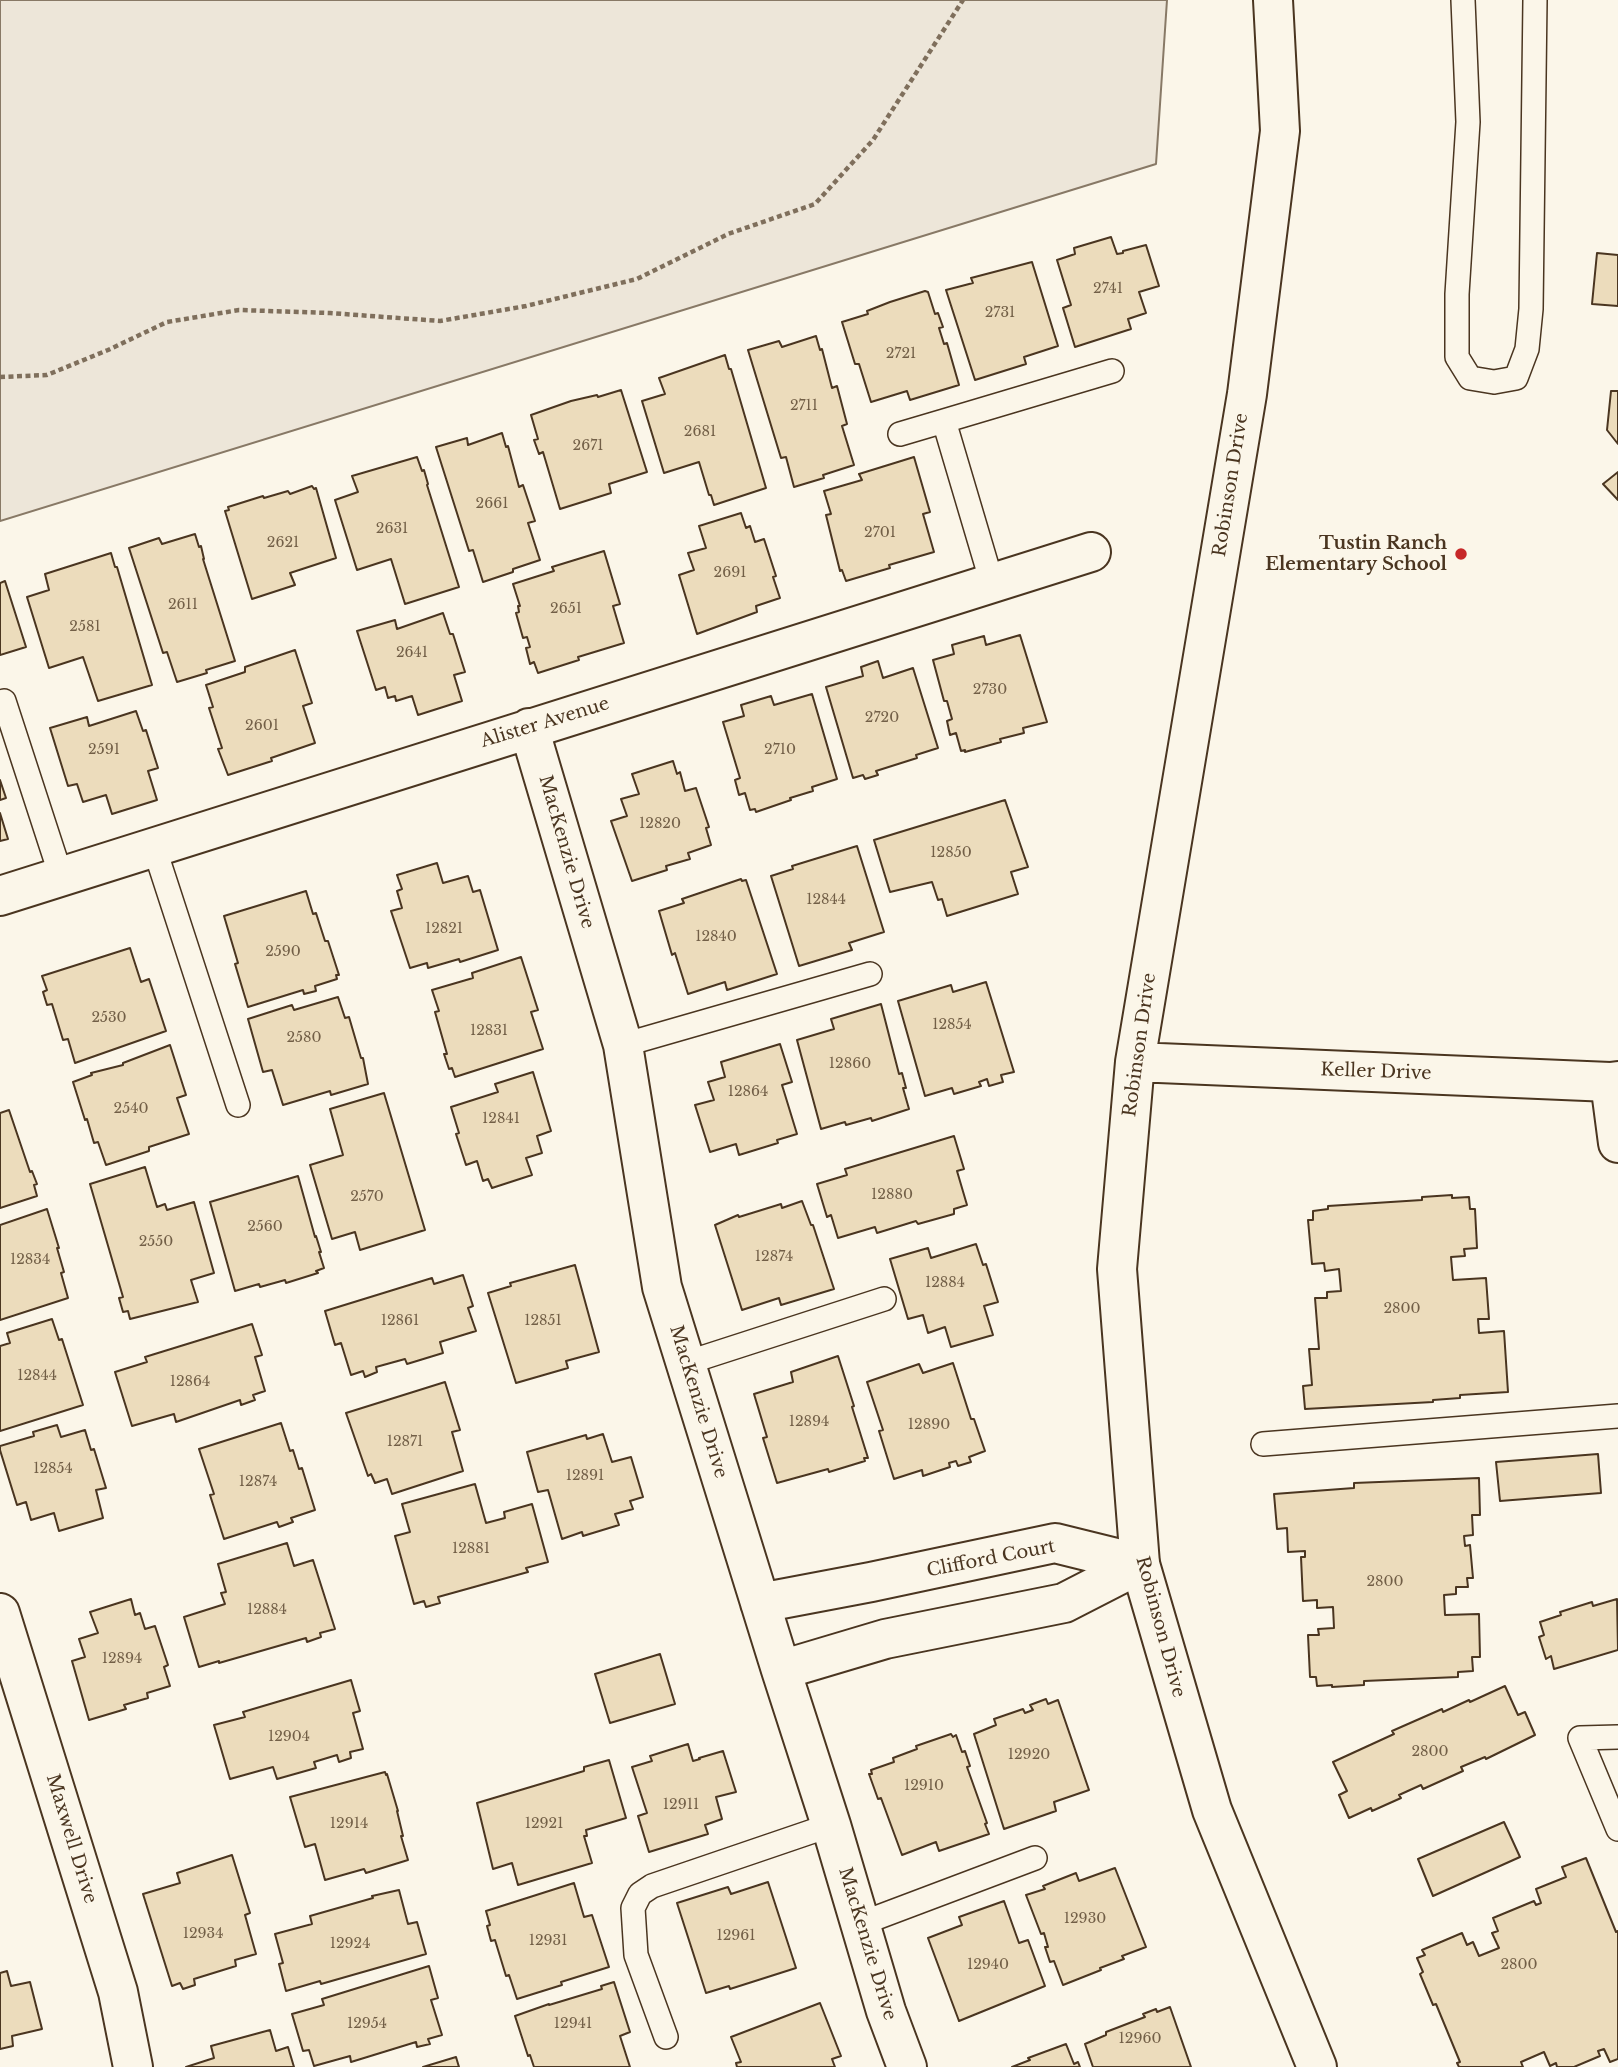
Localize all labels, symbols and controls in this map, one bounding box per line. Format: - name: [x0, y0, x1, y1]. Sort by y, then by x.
- house number: 2741: [1093, 281, 1123, 297]
- house number: 2731: [985, 305, 1015, 321]
- house number: 2721: [886, 346, 916, 362]
- house number: 2711: [790, 398, 818, 414]
- street label: Robinson Drive: [1209, 412, 1253, 558]
- house number: 2681: [684, 424, 716, 440]
- house number: 2671: [573, 438, 603, 454]
- house number: 2661: [476, 496, 508, 512]
- house number: 2631: [376, 521, 408, 537]
- house number: 2701: [864, 525, 896, 541]
- place label: Tustin Ranch Elementary School: [1265, 533, 1447, 576]
- house number: 2621: [267, 535, 299, 551]
- marker: Tustin Ranch Elementary School: [1453, 546, 1469, 562]
- house number: 2691: [714, 565, 746, 581]
- house number: 2611: [168, 597, 198, 613]
- house number: 2651: [550, 601, 582, 617]
- house number: 2581: [69, 619, 101, 635]
- house number: 2641: [396, 645, 428, 661]
- house number: 2730: [973, 682, 1007, 698]
- street label: Alister Avenue: [478, 693, 612, 753]
- house number: 2720: [865, 710, 899, 726]
- house number: 2601: [245, 718, 279, 734]
- house number: 2591: [88, 742, 120, 758]
- house number: 2710: [764, 742, 796, 758]
- street label: MacKenzie Drive: [534, 773, 598, 931]
- house number: 12820: [639, 816, 681, 832]
- house number: 12850: [930, 845, 972, 861]
- house number: 12844: [806, 892, 846, 908]
- house number: 12821: [425, 921, 463, 937]
- house number: 12840: [695, 929, 737, 945]
- house number: 2590: [265, 944, 301, 960]
- street label: Robinson Drive: [1119, 972, 1161, 1118]
- house number: 2530: [91, 1010, 127, 1026]
- house number: 12854: [932, 1017, 972, 1033]
- house number: 12831: [470, 1023, 508, 1039]
- house number: 2580: [286, 1030, 322, 1046]
- house number: 12860: [829, 1056, 871, 1072]
- street label: Keller Drive: [1320, 1059, 1432, 1085]
- house number: 12864: [728, 1084, 768, 1100]
- house number: 2540: [114, 1101, 148, 1117]
- house number: 12841: [482, 1111, 520, 1127]
- house number: 12880: [871, 1187, 913, 1203]
- house number: 2570: [350, 1189, 384, 1205]
- house number: 2560: [247, 1219, 283, 1235]
- house number: 2550: [139, 1234, 173, 1250]
- house number: 12874: [755, 1249, 793, 1265]
- house number: 12834: [10, 1252, 50, 1268]
- house number: 12884: [925, 1275, 965, 1291]
- house number: 2800: [1383, 1301, 1421, 1317]
- house number: 12861: [381, 1313, 419, 1329]
- house number: 12851: [524, 1313, 562, 1329]
- street label: MacKenzie Drive: [664, 1323, 732, 1481]
- house number: 12844: [17, 1368, 57, 1384]
- house number: 12864: [170, 1374, 210, 1390]
- house number: 12894: [789, 1414, 829, 1430]
- house number: 12890: [908, 1417, 950, 1433]
- house number: 12871: [387, 1434, 423, 1450]
- house number: 12854: [33, 1461, 73, 1477]
- house number: 12891: [566, 1468, 604, 1484]
- house number: 12874: [239, 1474, 277, 1490]
- street label: Clifford Court: [925, 1536, 1057, 1582]
- house number: 12881: [452, 1541, 490, 1557]
- street label: Robinson Drive: [1131, 1554, 1189, 1700]
- house number: 2800: [1366, 1574, 1404, 1590]
- house number: 12884: [247, 1602, 287, 1618]
- house number: 12894: [102, 1651, 142, 1667]
- house number: 12904: [268, 1729, 310, 1745]
- house number: 2800: [1411, 1744, 1449, 1760]
- house number: 12920: [1008, 1747, 1050, 1763]
- street label: Maxwell Drive: [41, 1772, 101, 1906]
- house number: 12910: [904, 1778, 944, 1794]
- house number: 12911: [663, 1797, 699, 1813]
- house number: 12914: [330, 1816, 368, 1832]
- house number: 12921: [525, 1816, 563, 1832]
- street label: MacKenzie Drive: [833, 1865, 901, 2023]
- house number: 12930: [1064, 1911, 1106, 1927]
- house number: 12934: [183, 1926, 223, 1942]
- house number: 12961: [716, 1928, 756, 1944]
- house number: 12931: [529, 1933, 567, 1949]
- house number: 12924: [330, 1936, 370, 1952]
- house number: 12940: [967, 1957, 1009, 1973]
- house number: 2800: [1500, 1957, 1538, 1973]
- house number: 12954: [347, 2016, 387, 2032]
- house number: 12941: [554, 2016, 592, 2032]
- house number: 12960: [1119, 2031, 1161, 2047]

